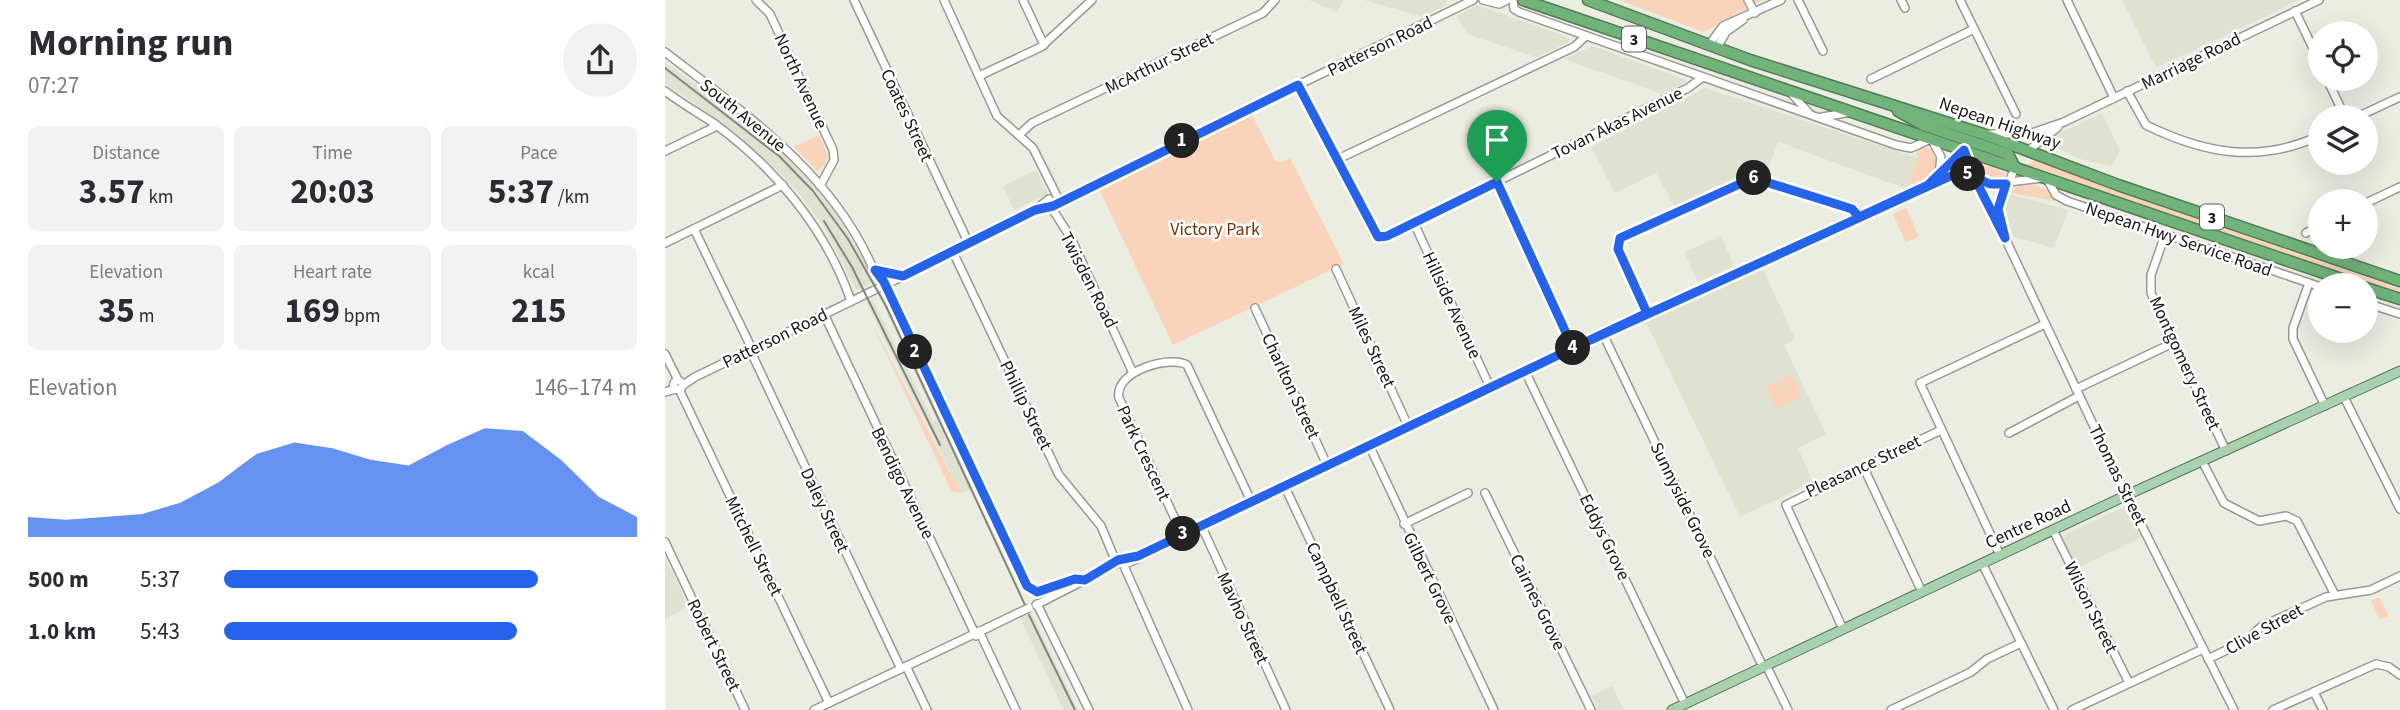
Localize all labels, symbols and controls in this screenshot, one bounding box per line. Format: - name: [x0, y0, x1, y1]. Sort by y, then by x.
- street label: Patterson Road: [1323, 10, 1437, 83]
- text: Morning run: [28, 16, 233, 70]
- map controls: [2308, 21, 2378, 343]
- button: locate: [2308, 21, 2378, 91]
- button: share: [563, 23, 637, 97]
- street label: McArthur Street: [1101, 26, 1218, 101]
- road number: 3: [1622, 26, 1646, 52]
- street label: Marriage Road: [2137, 27, 2245, 96]
- street label: North Avenue: [768, 29, 834, 133]
- street label: Coates Street: [874, 65, 939, 166]
- text: 07:27: [28, 69, 79, 102]
- street label: South Avenue: [694, 73, 791, 158]
- street label: Tovan Akas Avenue: [1548, 81, 1687, 166]
- street label: Nepean Highway: [1936, 91, 2065, 156]
- button: layers: [2308, 105, 2378, 175]
- pin: [1467, 110, 1527, 182]
- icon: arrive: [1478, 121, 1516, 159]
- pin: 1: [1165, 124, 1199, 158]
- text: 1: [1176, 127, 1187, 154]
- text: Distance: [92, 140, 160, 167]
- text: Time: [312, 140, 353, 167]
- text: Pace: [520, 140, 557, 167]
- pin: 5: [1951, 156, 1985, 192]
- pin: 6: [1737, 160, 1771, 196]
- text: 5: [1962, 160, 1973, 187]
- text: 6: [1748, 164, 1759, 191]
- text: 3.57: [79, 167, 145, 217]
- text: 20:03: [290, 167, 375, 217]
- text: 5:37: [488, 167, 554, 217]
- text: km: [145, 184, 174, 211]
- text: /km: [554, 184, 590, 211]
- button: +: [2308, 189, 2378, 259]
- street label: Nepean Hwy Service Road: [2082, 196, 2275, 283]
- road number: 3: [2200, 204, 2224, 230]
- park label: Victory Park: [1170, 217, 1260, 242]
- street label: Twisden Road: [1054, 228, 1124, 333]
- street label: Hillside Avenue: [1416, 248, 1487, 363]
- text: Elevation: [89, 259, 163, 286]
- text: Heart rate: [293, 259, 372, 286]
- text: kcal: [523, 259, 555, 286]
- button: −: [2308, 273, 2378, 343]
- text: 35: [98, 286, 135, 336]
- text: 169: [284, 286, 340, 336]
- text: 215: [511, 286, 567, 336]
- street label: Montgomery Street: [2143, 292, 2226, 434]
- street label: Patterson Road: [718, 302, 832, 375]
- street label: Miles Street: [1342, 302, 1401, 392]
- text: m: [135, 303, 154, 330]
- text: bpm: [340, 303, 381, 330]
- street label: Charlton Street: [1255, 329, 1326, 443]
- pin: 4: [1555, 330, 1591, 366]
- pin: 2: [897, 334, 933, 370]
- text: 4: [1567, 334, 1578, 361]
- text: 2: [909, 338, 920, 365]
- street label: Phillip Street: [993, 356, 1058, 454]
- text: Elevation: [28, 371, 118, 404]
- text: 146–174 m: [534, 371, 637, 404]
- street label: Park Crescent: [1111, 401, 1177, 505]
- street label: Thomas Street: [2082, 421, 2153, 530]
- street label: Bendigo Avenue: [865, 423, 940, 543]
- street label: Pleasance Street: [1802, 429, 1925, 504]
- street label: Sunnyside Grove: [1644, 438, 1721, 562]
- street label: Daley Street: [794, 464, 855, 557]
- street label: Eddys Grove: [1573, 490, 1636, 585]
- street label: Mitchell Street: [719, 492, 788, 600]
- street label: Centre Road: [1981, 494, 2075, 555]
- pin: 3: [1165, 516, 1201, 552]
- text: 3: [1177, 520, 1188, 547]
- street label: Gilbert Grove: [1397, 528, 1463, 628]
- street label: Campbell Street: [1300, 538, 1373, 658]
- street label: Cairnes Grove: [1504, 550, 1572, 655]
- street label: Wilson Street: [2058, 557, 2123, 657]
- text: 500 m: [28, 563, 89, 596]
- text: 5:37: [140, 563, 180, 596]
- street label: Mavho Street: [1210, 568, 1275, 668]
- street label: Robert Street: [680, 595, 747, 696]
- street label: Clive Street: [2221, 598, 2308, 661]
- text: 1.0 km: [28, 615, 96, 648]
- text: 5:43: [140, 615, 180, 648]

